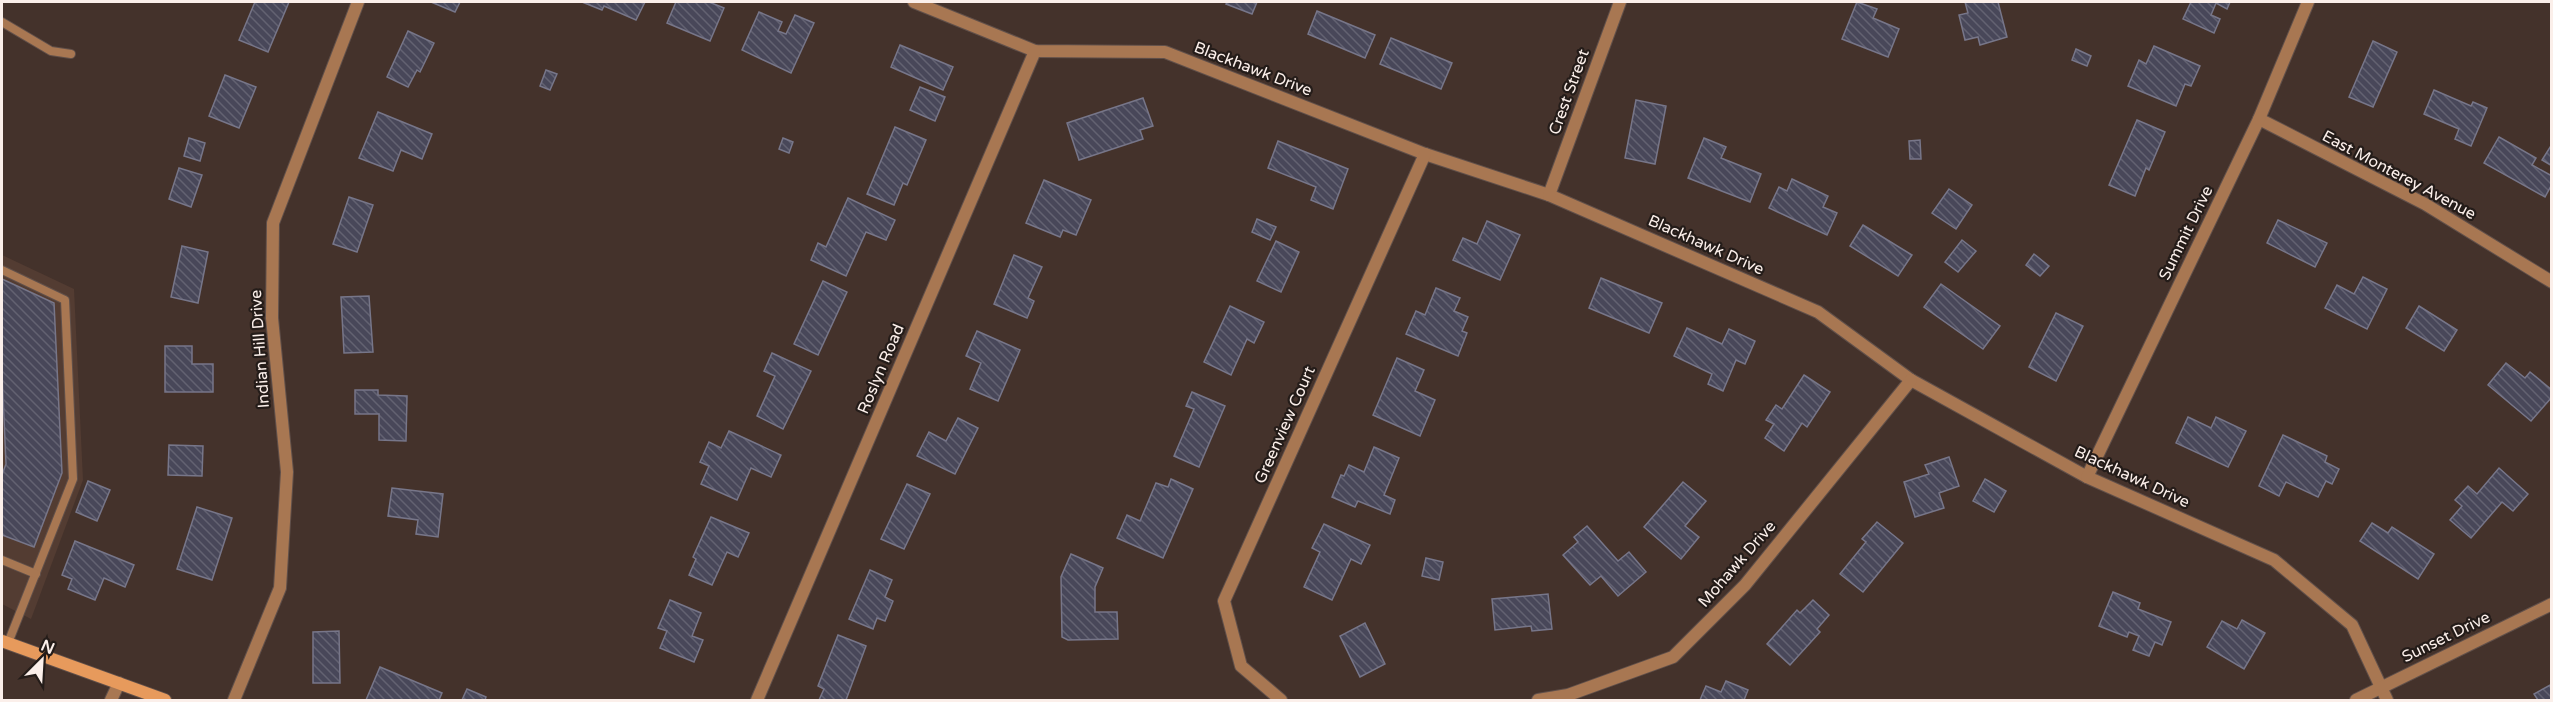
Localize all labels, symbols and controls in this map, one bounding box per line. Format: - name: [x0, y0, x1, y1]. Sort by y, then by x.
- street label: Blackhawk Drive: [1191, 37, 1315, 101]
- street label: Crest Street: [1544, 46, 1594, 138]
- street label: East Monterey Avenue: [2319, 126, 2479, 224]
- street label: Summit Drive: [2155, 183, 2217, 283]
- street label: Blackhawk Drive: [1645, 210, 1767, 280]
- street label: Indian Hill Drive: [246, 289, 274, 409]
- street label: Roslyn Road: [853, 321, 909, 417]
- street label: Greenview Court: [1250, 363, 1320, 487]
- street label: Blackhawk Drive: [2071, 442, 2193, 512]
- street label: Mohawk Drive: [1694, 516, 1780, 612]
- street label: Sunset Drive: [2399, 607, 2493, 667]
- north arrow: [12, 630, 72, 690]
- text: N: [38, 635, 58, 659]

